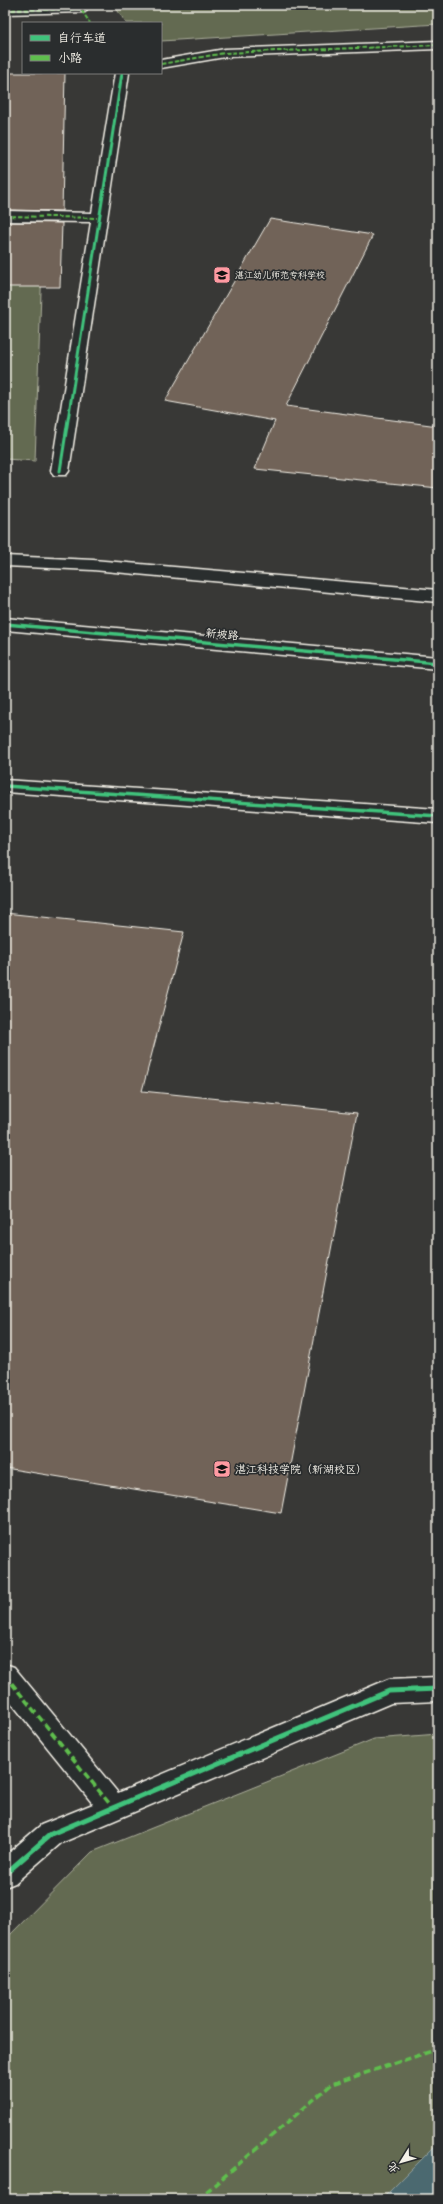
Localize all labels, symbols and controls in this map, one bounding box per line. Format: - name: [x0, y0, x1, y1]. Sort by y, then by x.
- legend: [22, 22, 162, 74]
- text: 自行车道: [58, 31, 106, 46]
- text: 小路: [58, 51, 82, 66]
- school or university icon: 湛江幼儿师范专科学校: [212, 265, 232, 285]
- place label: 湛江幼儿师范专科学校: [235, 270, 325, 281]
- street label: 新坡路: [205, 627, 239, 642]
- school or university icon: 湛江科技学院（新湖校区）: [212, 1459, 232, 1479]
- place label: 湛江科技学院（新湖校区）: [235, 1463, 367, 1476]
- north arrow: [381, 2142, 421, 2182]
- text: 北: [385, 2159, 402, 2176]

